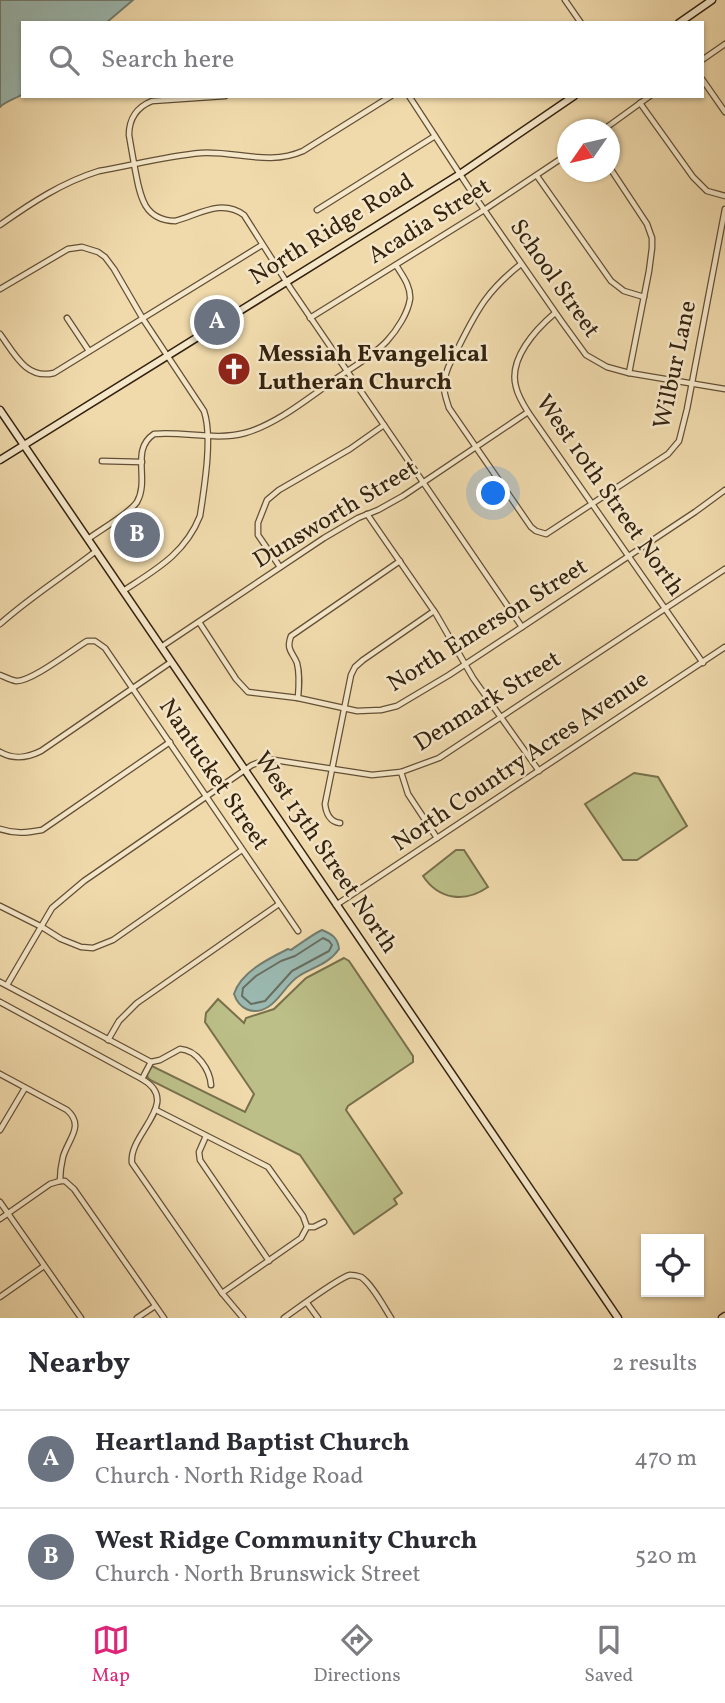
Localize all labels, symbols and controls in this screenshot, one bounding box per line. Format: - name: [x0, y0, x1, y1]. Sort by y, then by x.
- search box: [21, 21, 704, 98]
- icon: search: [45, 41, 83, 79]
- text: Search here: [101, 42, 234, 78]
- north arrow: [557, 119, 620, 182]
- street label: North Ridge Road: [243, 166, 421, 294]
- street label: Acadia Street: [362, 171, 498, 273]
- street label: School Street: [501, 213, 607, 345]
- pin: A: [194, 296, 240, 348]
- street label: Wilbur Lane: [646, 298, 706, 432]
- place label: Messiah Evangelical Lutheran Church: [258, 338, 488, 400]
- church icon: Messiah Evangelical Lutheran Church: [215, 350, 253, 388]
- street label: West 10th Street North: [526, 388, 692, 604]
- street label: Dunsworth Street: [247, 452, 425, 578]
- your location: [476, 476, 510, 510]
- pin: B: [114, 509, 160, 561]
- street label: North Emerson Street: [381, 551, 595, 701]
- street label: Denmark Street: [408, 643, 568, 761]
- street label: North Country Acres Avenue: [386, 663, 656, 861]
- street label: Nantucket Street: [150, 692, 276, 858]
- street label: West 13th Street North: [245, 745, 405, 961]
- map controls: [641, 1234, 704, 1297]
- button: locate: [641, 1234, 704, 1297]
- text: Nearby: [28, 1343, 130, 1385]
- text: 2 results: [612, 1348, 697, 1380]
- text: Heartland Baptist Church: [95, 1425, 410, 1461]
- text: A: [43, 1443, 59, 1475]
- text: 470 m: [634, 1443, 697, 1475]
- text: Church · North Ridge Road: [95, 1461, 364, 1493]
- text: West Ridge Community Church: [95, 1523, 477, 1559]
- text: B: [43, 1541, 59, 1573]
- text: 520 m: [635, 1541, 697, 1573]
- text: Church · North Brunswick Street: [95, 1559, 421, 1591]
- tab: Map: [92, 1621, 130, 1689]
- tab: Directions: [314, 1621, 401, 1689]
- tab: Saved: [584, 1621, 633, 1689]

